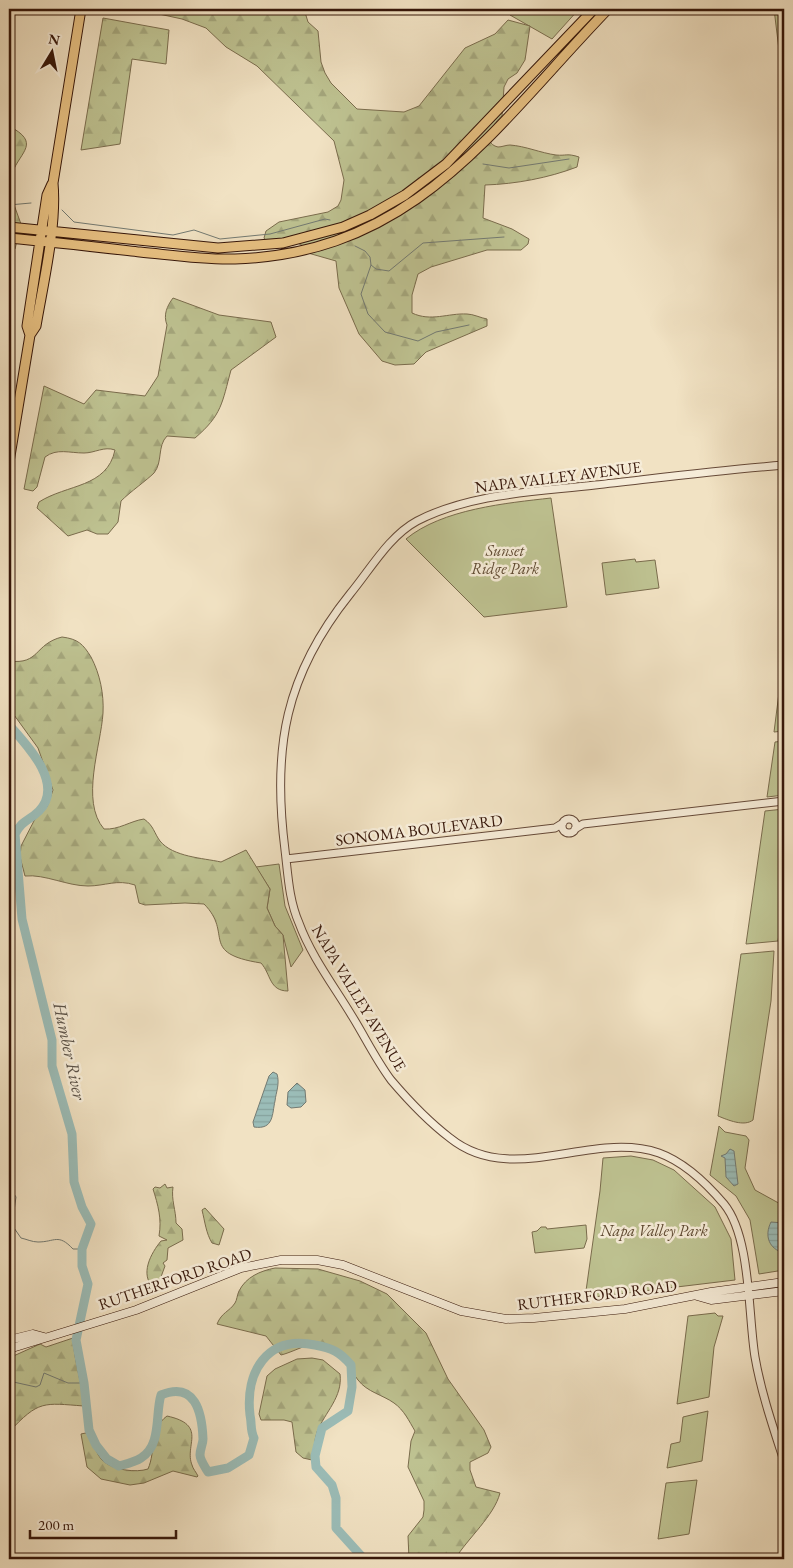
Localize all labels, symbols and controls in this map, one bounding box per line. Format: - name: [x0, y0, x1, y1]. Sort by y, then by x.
- north arrow: [28, 28, 78, 78]
- text: N: [47, 29, 62, 49]
- street label: NAPA VALLEY AVENUE: [474, 456, 642, 498]
- park label: Sunset Ridge Park: [471, 540, 540, 579]
- street label: SONOMA BOULEVARD: [334, 809, 504, 851]
- street label: NAPA VALLEY AVENUE: [307, 921, 411, 1075]
- water label: Humber River: [48, 999, 92, 1103]
- park label: Napa Valley Park: [599, 1220, 709, 1241]
- street label: RUTHERFORD ROAD: [96, 1243, 254, 1315]
- street label: RUTHERFORD ROAD: [516, 1275, 678, 1315]
- scale bar: [30, 1508, 176, 1540]
- text: 200 m: [38, 1515, 75, 1534]

